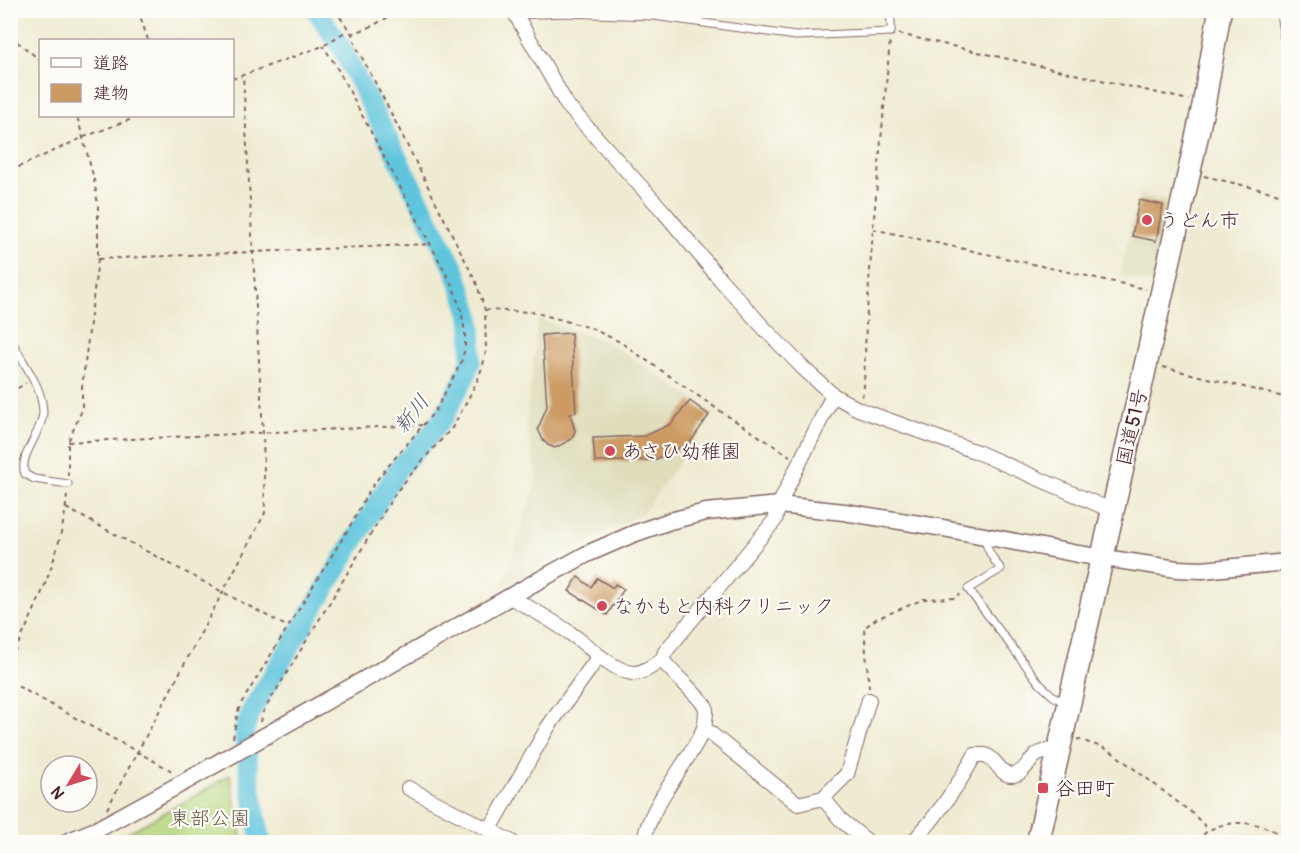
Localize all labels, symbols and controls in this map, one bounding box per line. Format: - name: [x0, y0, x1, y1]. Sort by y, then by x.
- legend: [39, 39, 234, 117]
- text: 道路: [93, 52, 129, 75]
- text: 建物: [93, 82, 129, 105]
- place label: うどん市: [1159, 208, 1239, 233]
- marker: うどん市: [1140, 213, 1154, 227]
- street label: 国道51号: [1111, 386, 1153, 468]
- water label: 新川: [388, 389, 436, 439]
- place label: あさひ幼稚園: [622, 439, 741, 464]
- marker: あさひ幼稚園: [603, 444, 617, 458]
- place label: なかもと内科クリニック: [614, 594, 834, 619]
- marker: なかもと内科クリニック: [595, 599, 609, 613]
- north arrow: [39, 754, 99, 814]
- place label: 谷田町: [1055, 776, 1115, 801]
- marker: 谷田町: [1036, 781, 1050, 795]
- text: N: [47, 782, 69, 803]
- park label: 東部公園: [170, 806, 250, 831]

